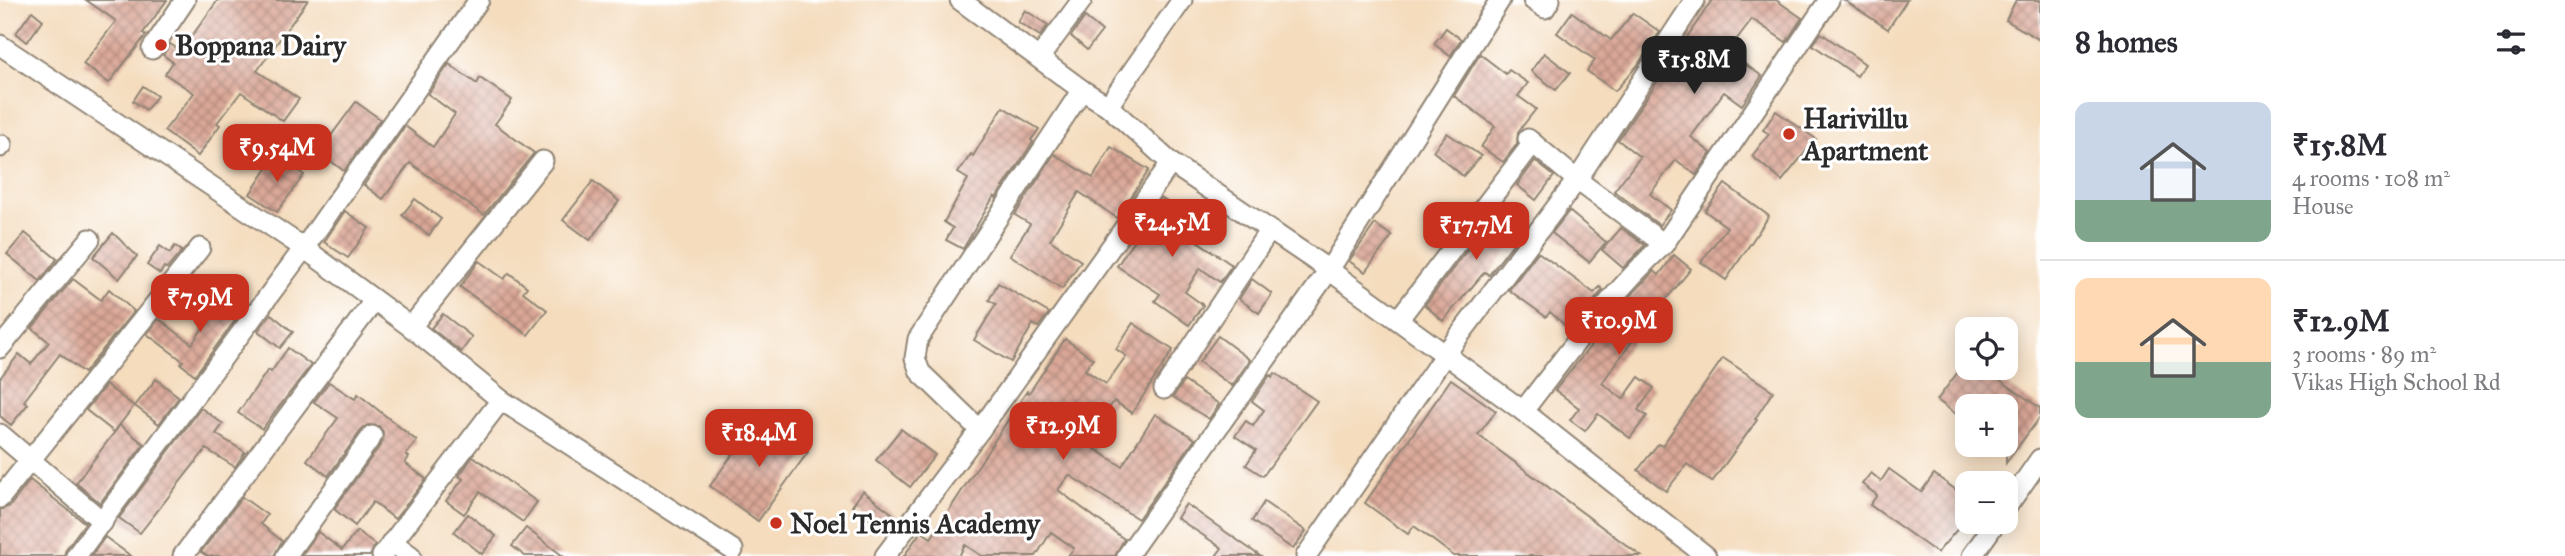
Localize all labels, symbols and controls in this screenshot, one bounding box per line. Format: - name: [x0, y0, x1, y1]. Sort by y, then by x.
- icon: filters: [2492, 23, 2530, 61]
- text: 8 homes: [2075, 24, 2178, 60]
- place label: Boppana Dairy: [175, 28, 347, 63]
- pin: ₹15.8M: [1637, 36, 1751, 96]
- marker: Boppana Dairy: [153, 37, 169, 53]
- text: ₹15.8M: [1658, 45, 1730, 73]
- place label: Harivillu Apartment: [1801, 101, 1928, 168]
- pin: ₹9.54M: [220, 124, 334, 184]
- marker: Harivillu Apartment: [1781, 126, 1797, 142]
- text: ₹15.8M: [2292, 127, 2387, 163]
- icon: home: [2131, 130, 2215, 214]
- text: ₹9.54M: [239, 133, 315, 161]
- text: 4 rooms · 108 m²: [2292, 164, 2450, 192]
- text: House: [2292, 192, 2354, 220]
- pin: ₹24.5M: [1115, 200, 1229, 259]
- pin: ₹17.7M: [1419, 202, 1533, 262]
- text: ₹24.5M: [1134, 208, 1210, 236]
- text: ₹17.7M: [1439, 211, 1513, 239]
- pin: ₹7.9M: [151, 274, 249, 334]
- text: ₹7.9M: [167, 283, 233, 311]
- pin: ₹10.9M: [1562, 298, 1676, 357]
- text: ₹12.9M: [2292, 303, 2390, 339]
- text: ₹10.9M: [1581, 306, 1657, 334]
- icon: home: [2131, 306, 2215, 390]
- map controls: [1955, 317, 2018, 534]
- button: locate: [1955, 317, 2018, 380]
- text: 3 rooms · 89 m²: [2292, 340, 2436, 368]
- text: Vikas High School Rd: [2292, 368, 2501, 396]
- button: +: [1955, 394, 2018, 457]
- pin: ₹12.9M: [1006, 402, 1120, 462]
- pin: ₹18.4M: [702, 410, 816, 469]
- text: ₹12.9M: [1026, 411, 1100, 439]
- text: ₹18.4M: [721, 418, 797, 446]
- button: −: [1955, 471, 2018, 534]
- place label: Noel Tennis Academy: [790, 506, 1041, 541]
- marker: Noel Tennis Academy: [768, 515, 784, 531]

